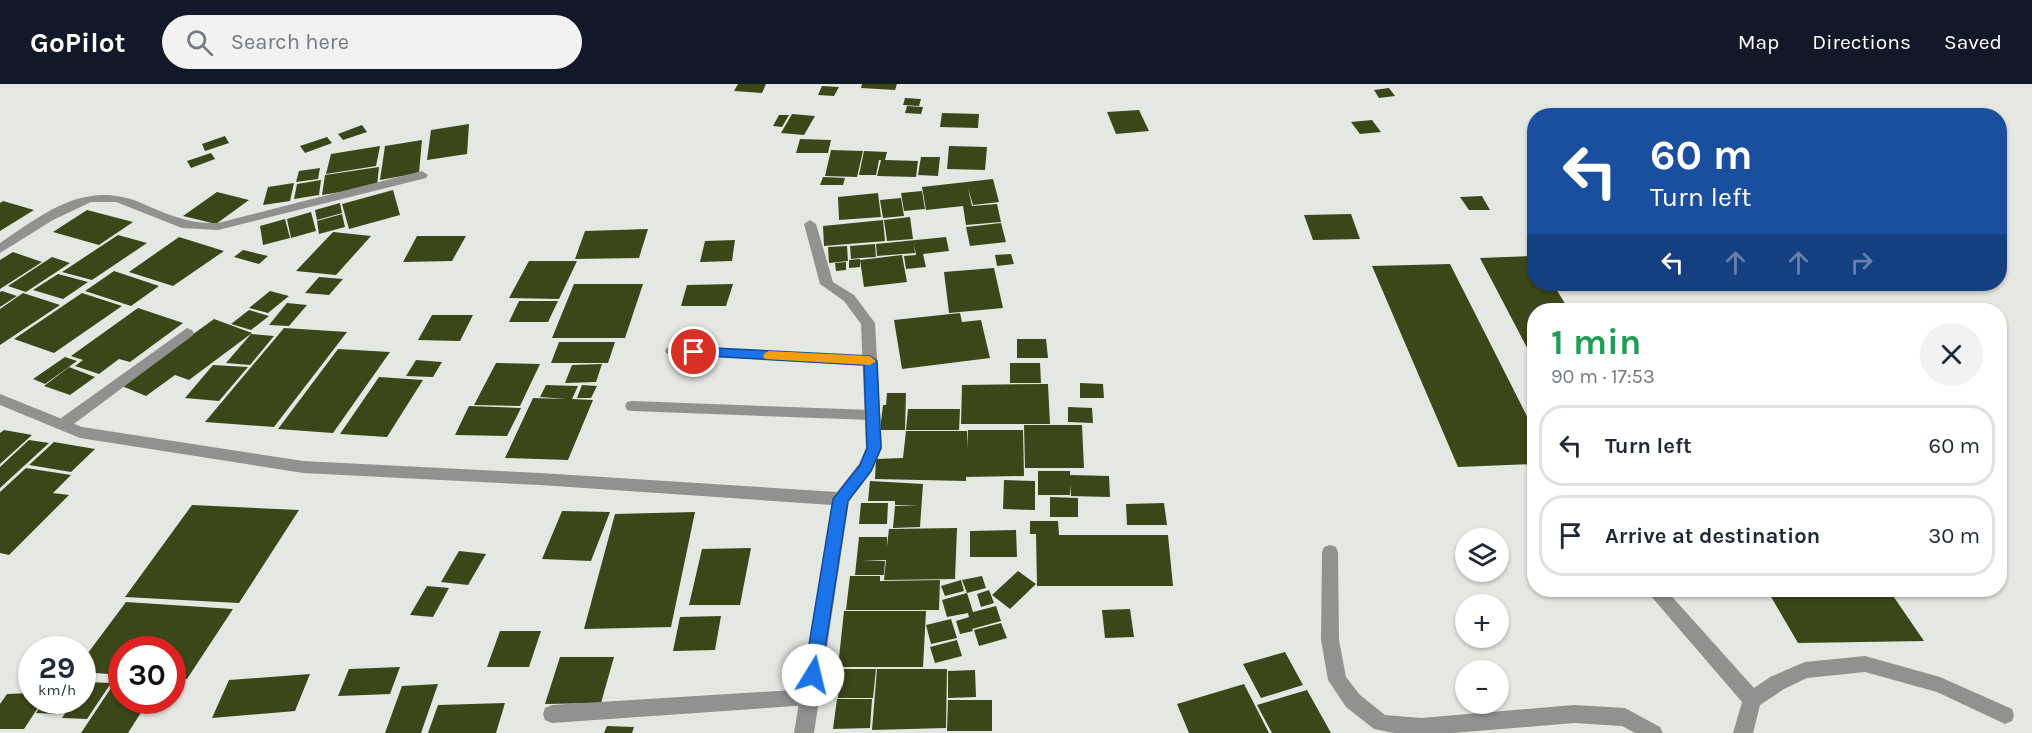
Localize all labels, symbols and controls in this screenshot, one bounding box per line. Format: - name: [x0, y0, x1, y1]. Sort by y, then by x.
- search box: [162, 15, 582, 69]
- text: GoPilot: [30, 26, 126, 59]
- icon: search: [183, 26, 216, 59]
- text: Search here: [231, 29, 349, 55]
- text: Map: [1738, 30, 1779, 54]
- text: Directions: [1812, 30, 1911, 54]
- text: Saved: [1944, 30, 2002, 54]
- text: 60 m: [1650, 130, 1753, 180]
- icon: left: [1551, 132, 1629, 210]
- text: Turn left: [1650, 181, 1751, 213]
- icon: left: [1656, 246, 1689, 279]
- icon: ahead: [1719, 246, 1752, 279]
- icon: ahead: [1782, 246, 1815, 279]
- icon: right: [1845, 246, 1878, 279]
- text: 1 min: [1551, 321, 1641, 363]
- button: close: [1920, 323, 1983, 386]
- pin: [668, 326, 719, 377]
- icon: arrive: [677, 335, 710, 368]
- text: 90 m · 17:53: [1551, 365, 1655, 388]
- icon: left: [1554, 429, 1587, 462]
- text: Turn left: [1605, 433, 1692, 459]
- text: 60 m: [1929, 433, 1980, 459]
- icon: arrive: [1554, 519, 1587, 552]
- text: Arrive at destination: [1605, 523, 1820, 549]
- text: 30 m: [1928, 523, 1980, 549]
- map controls: [1455, 528, 1509, 714]
- button: layers: [1455, 528, 1509, 582]
- button: +: [1455, 594, 1509, 648]
- speed limit sign: 30: [108, 636, 186, 714]
- position arrow: [781, 643, 845, 707]
- text: 29: [39, 650, 75, 686]
- button: −: [1455, 660, 1509, 714]
- text: km/h: [38, 681, 76, 699]

